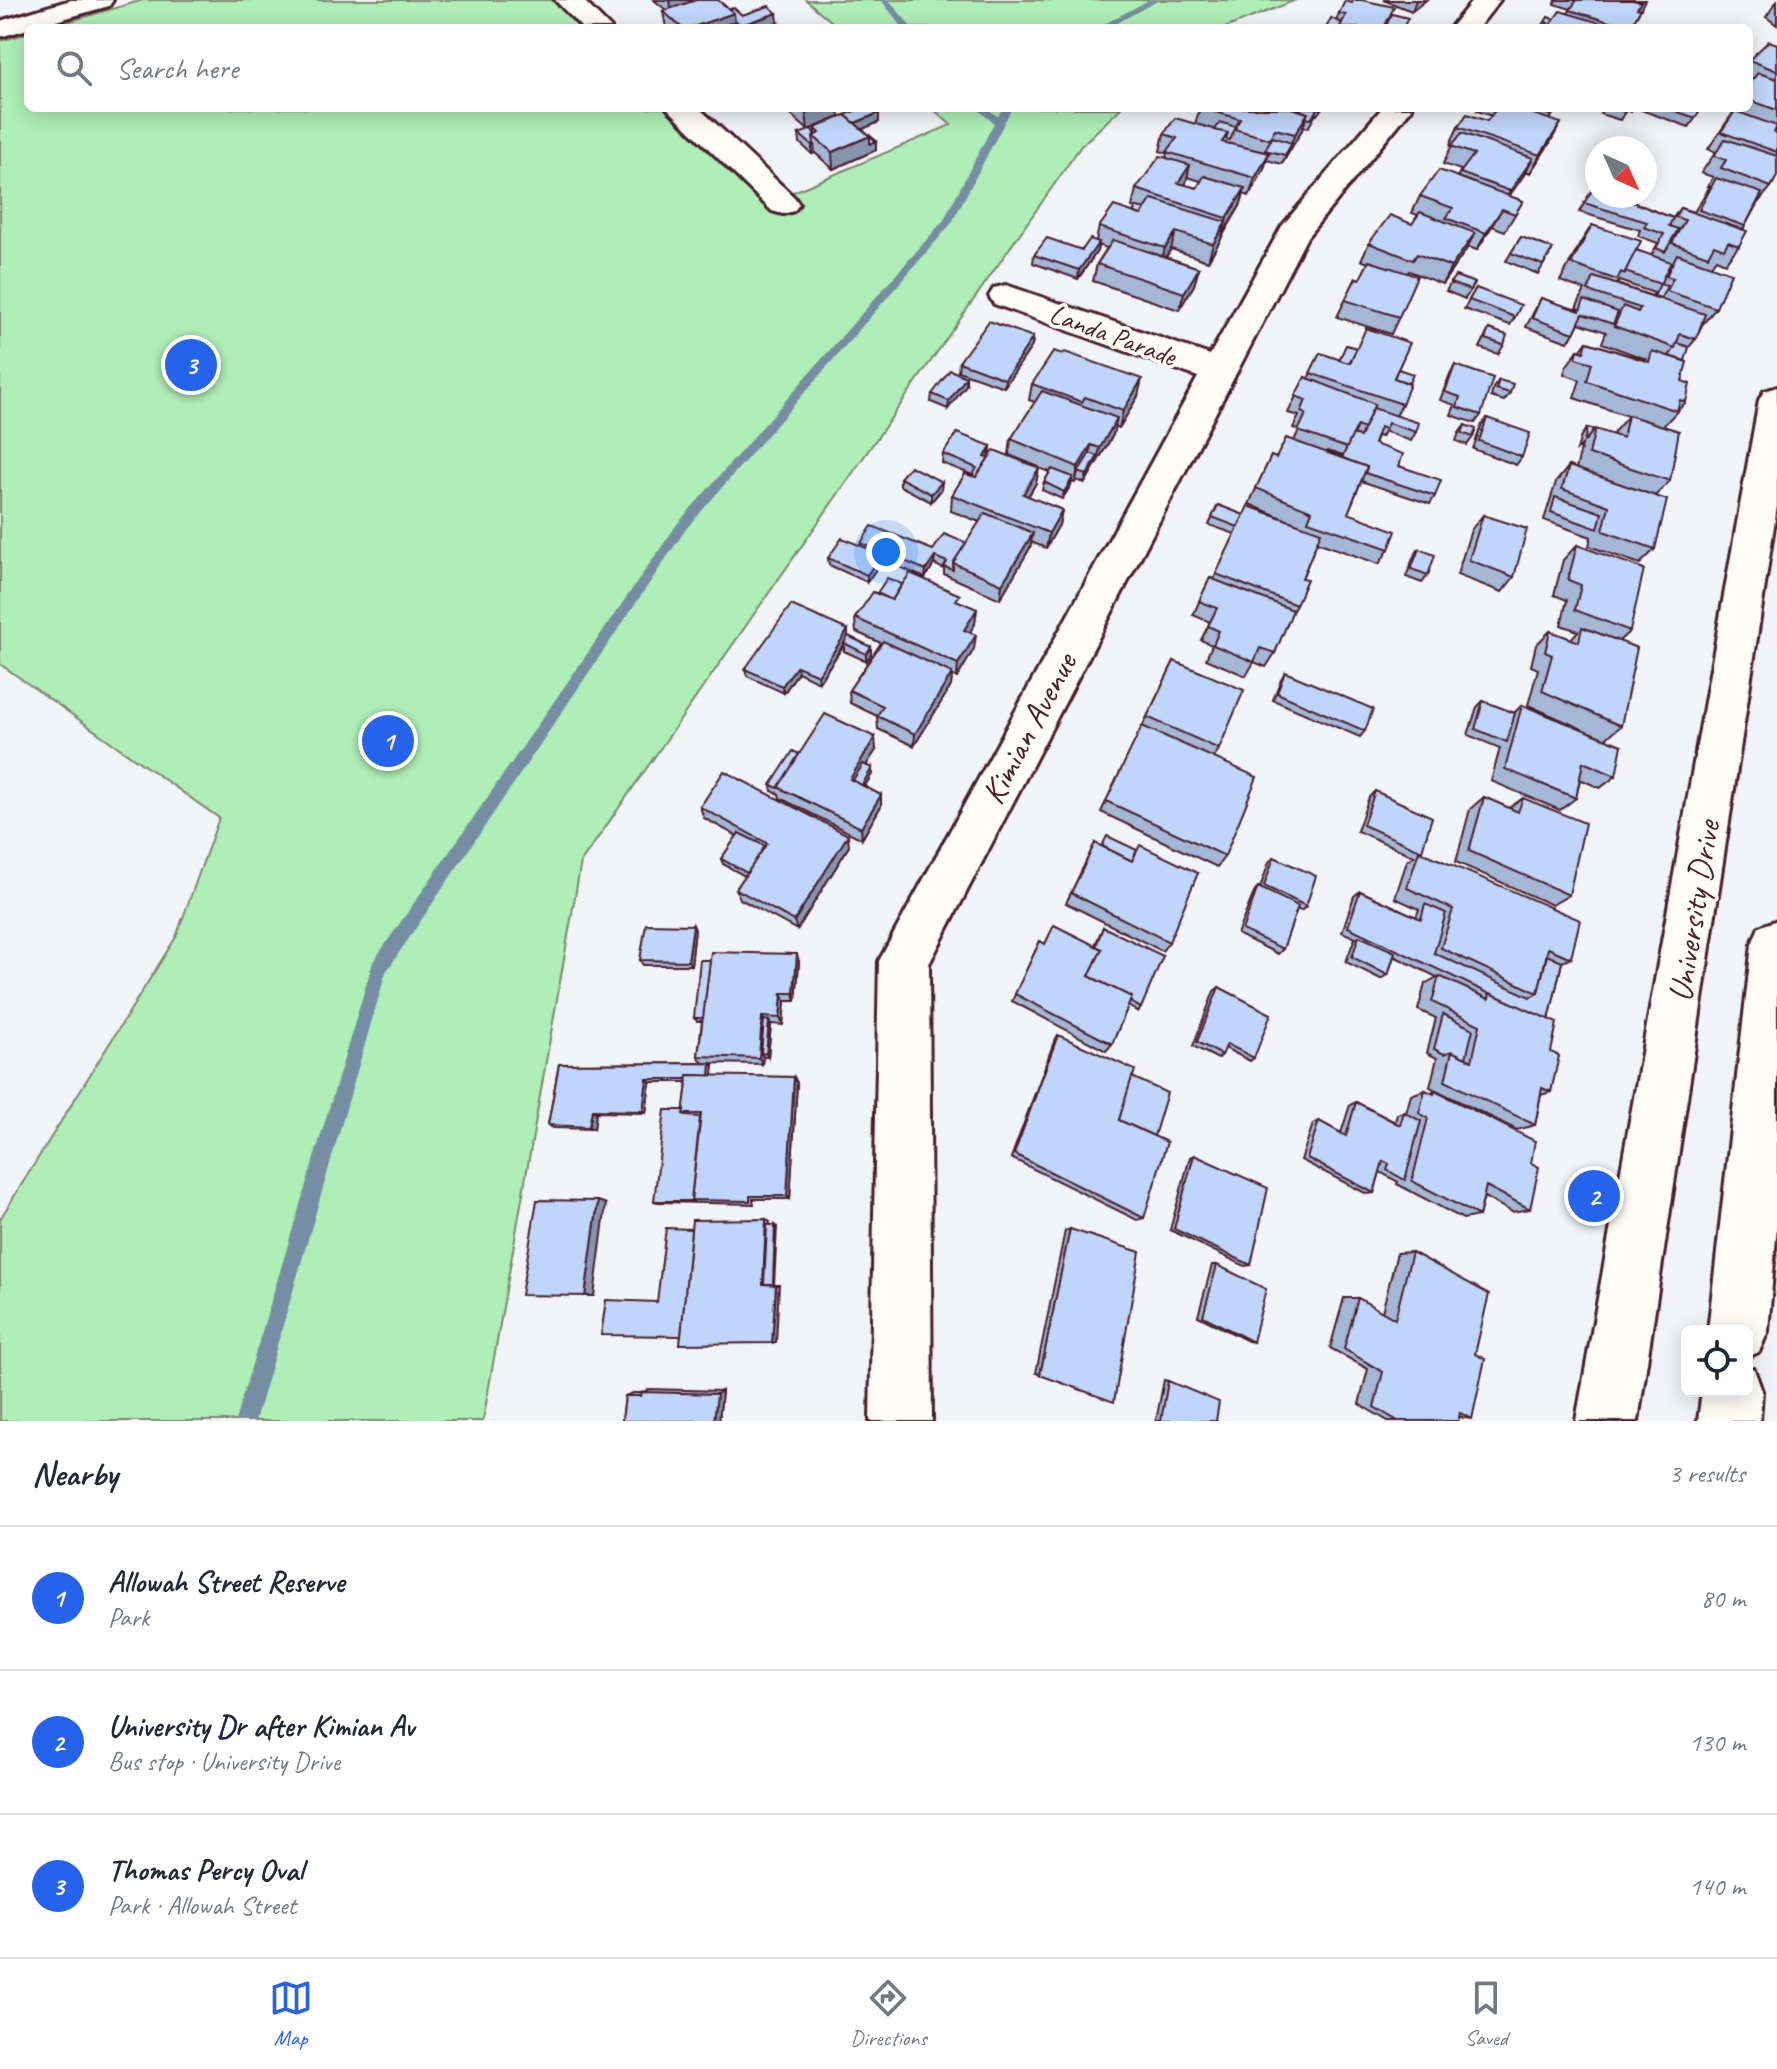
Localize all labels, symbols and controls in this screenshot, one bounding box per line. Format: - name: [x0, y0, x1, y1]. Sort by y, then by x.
- search box: [24, 24, 1753, 112]
- icon: search: [52, 46, 96, 90]
- text: Search here: [116, 49, 238, 87]
- north arrow: [1585, 136, 1657, 208]
- street label: Landa Parade: [1045, 296, 1182, 374]
- pin: 3: [165, 335, 217, 395]
- your location: [866, 532, 906, 572]
- street label: Kimian Avenue: [971, 644, 1087, 811]
- pin: 1: [362, 711, 414, 771]
- street label: University Drive: [1658, 816, 1729, 1005]
- pin: 2: [1568, 1166, 1620, 1226]
- map controls: [1681, 1325, 1753, 1397]
- button: locate: [1681, 1325, 1753, 1397]
- text: Nearby: [32, 1452, 118, 1495]
- text: 3 results: [1669, 1457, 1745, 1490]
- text: Allowah Street Reserve: [108, 1563, 344, 1601]
- text: 1: [52, 1582, 64, 1615]
- text: 80 m: [1701, 1582, 1745, 1615]
- text: Park: [108, 1601, 149, 1634]
- text: University Dr after Kimian Av: [108, 1707, 414, 1745]
- text: 2: [52, 1726, 64, 1759]
- text: 130 m: [1689, 1726, 1745, 1759]
- text: Bus stop · University Drive: [108, 1745, 340, 1778]
- text: Thomas Percy Oval: [108, 1851, 303, 1889]
- text: 3: [52, 1870, 64, 1903]
- text: 140 m: [1689, 1870, 1745, 1903]
- text: Park · Allowah Street: [108, 1889, 296, 1922]
- tab: Map: [269, 1976, 313, 2052]
- tab: Directions: [850, 1976, 927, 2052]
- tab: Saved: [1464, 1976, 1508, 2052]

